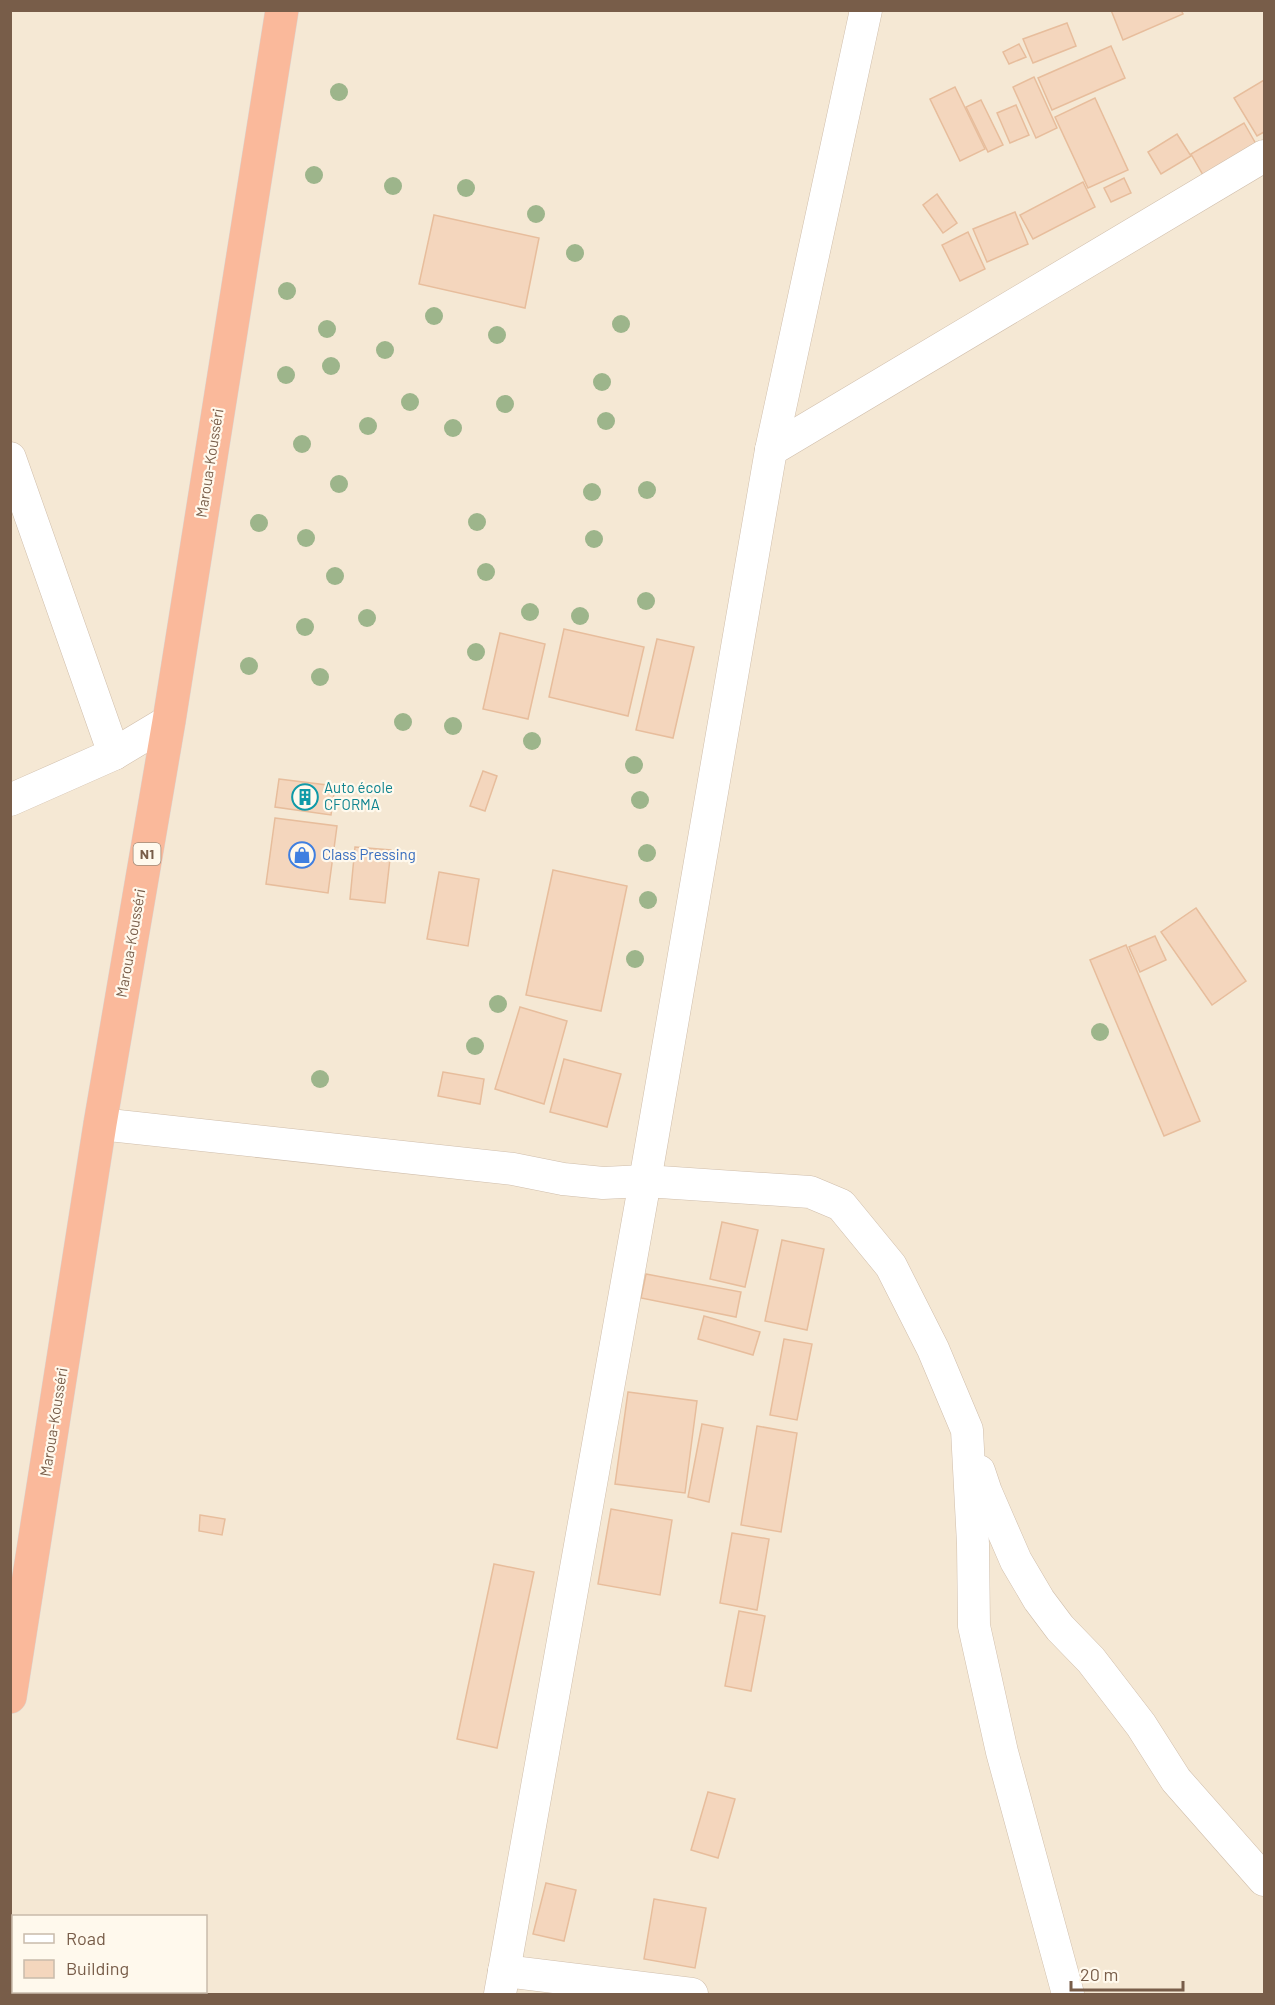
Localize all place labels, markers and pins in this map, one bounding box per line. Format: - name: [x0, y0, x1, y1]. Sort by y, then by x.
- place label: Auto école CFORMA: [324, 778, 393, 813]
- building icon: Auto école CFORMA: [290, 782, 320, 812]
- shop icon: Class Pressing: [287, 840, 317, 870]
- place label: Class Pressing: [322, 845, 416, 863]

